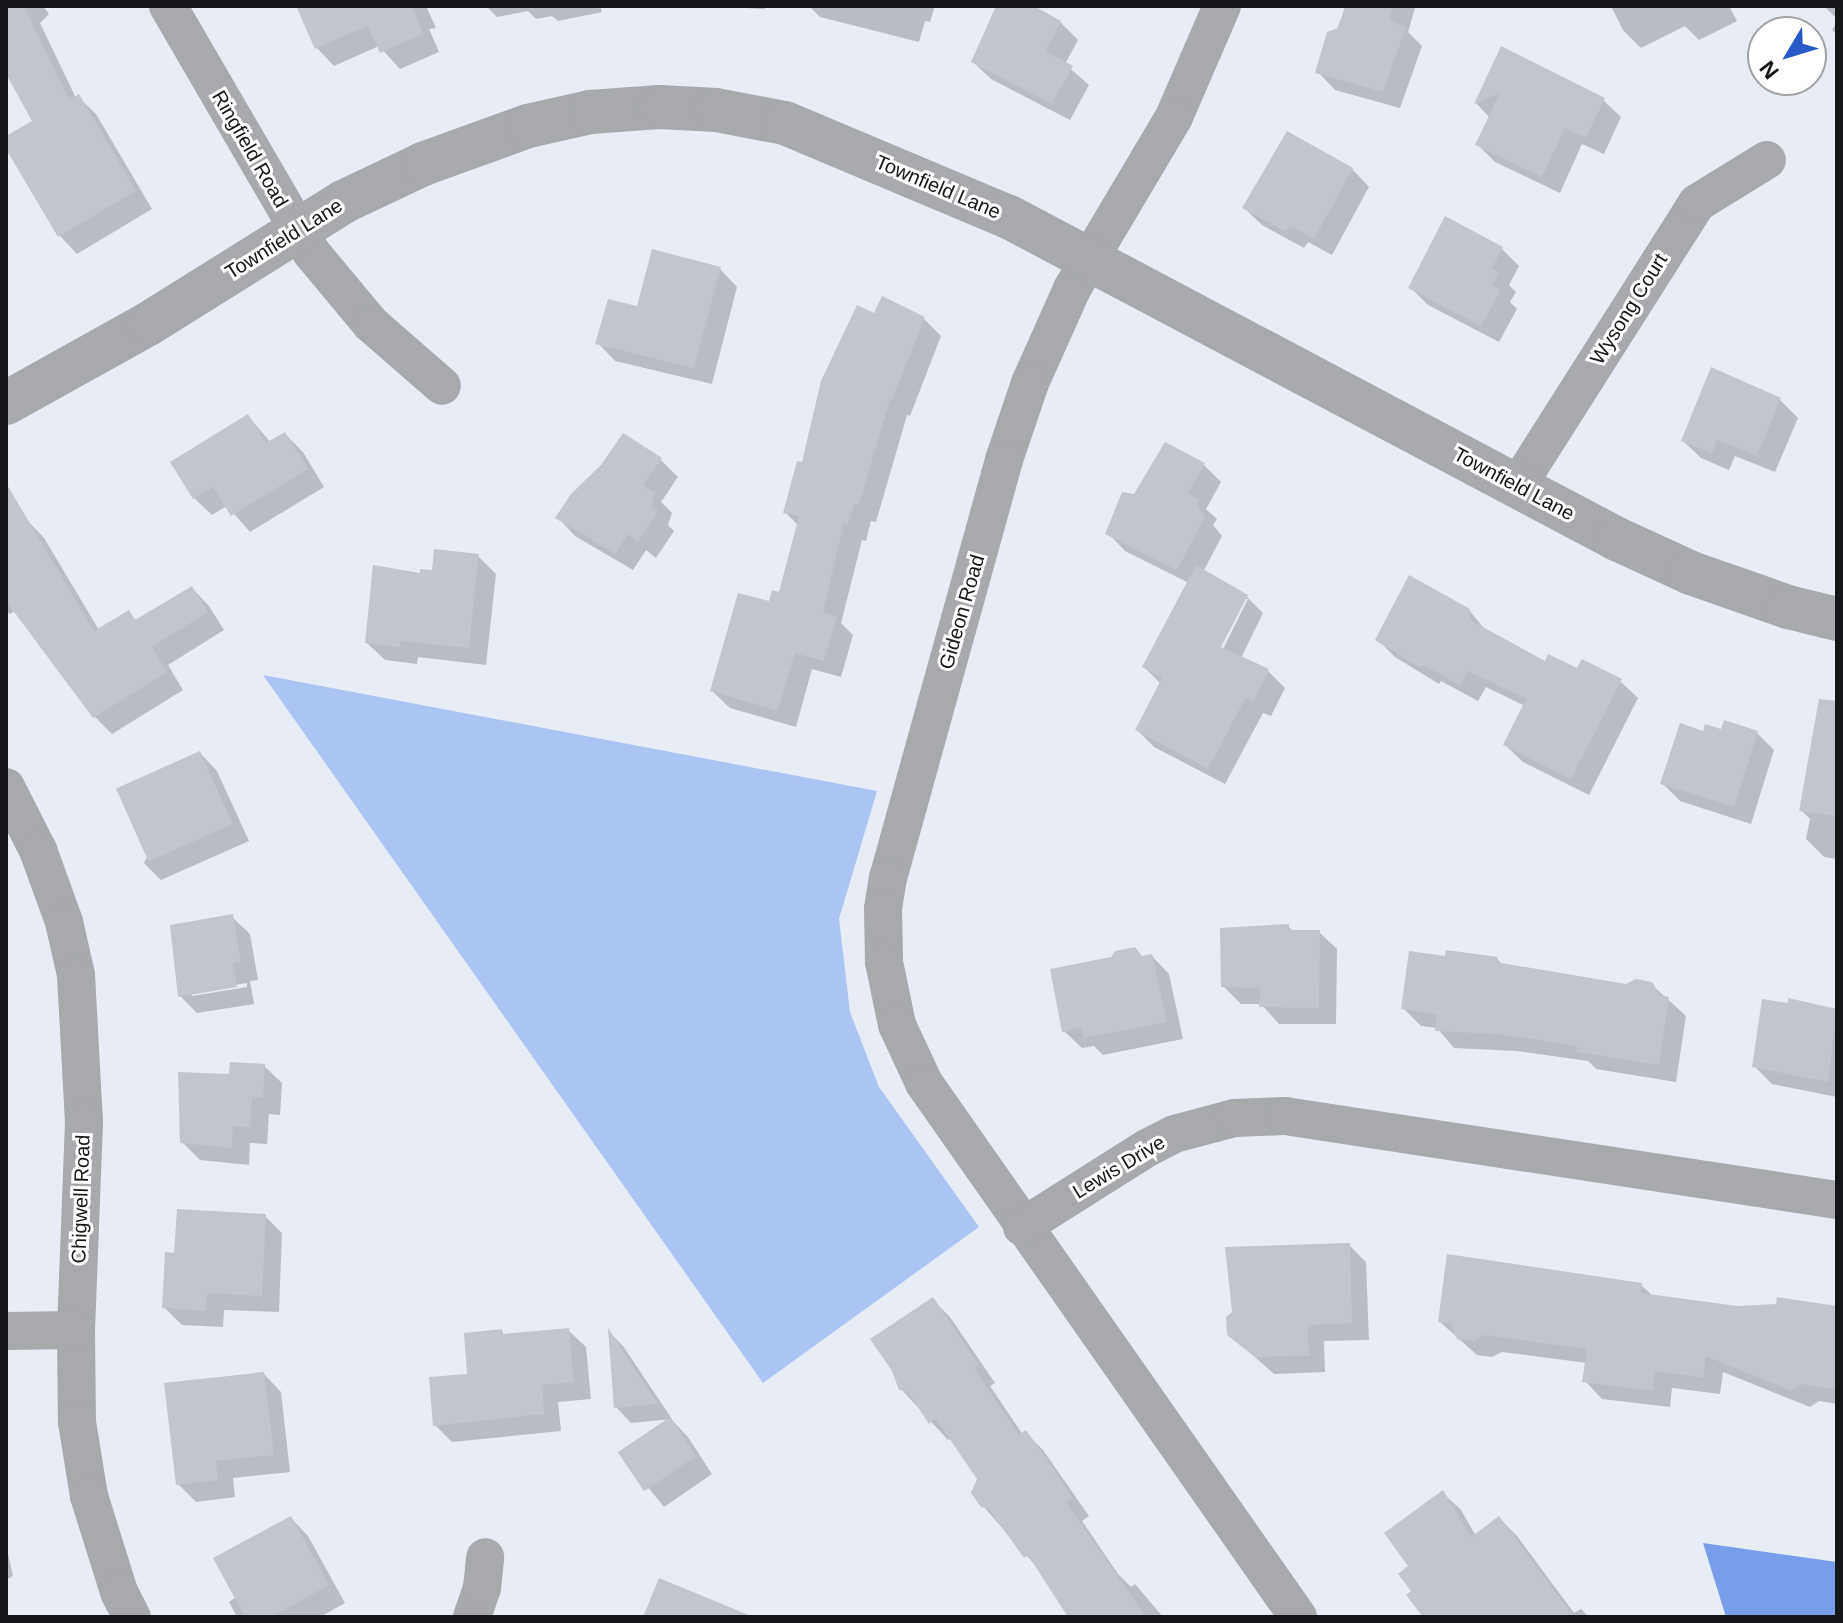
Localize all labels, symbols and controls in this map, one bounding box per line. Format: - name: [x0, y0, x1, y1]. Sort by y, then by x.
- north arrow: [1747, 16, 1827, 96]
- text: N: [1755, 56, 1784, 84]
- street label: Ringfield Road: [207, 86, 293, 212]
- street label: Townfield Lane: [872, 150, 1004, 224]
- street label: Townfield Lane: [221, 193, 347, 285]
- street label: Wysong Court: [1585, 249, 1673, 369]
- street label: Townfield Lane: [1449, 442, 1579, 526]
- street label: Gideon Road: [934, 552, 990, 672]
- street label: Lewis Drive: [1069, 1130, 1169, 1204]
- street label: Chigwell Road: [67, 1134, 95, 1264]

